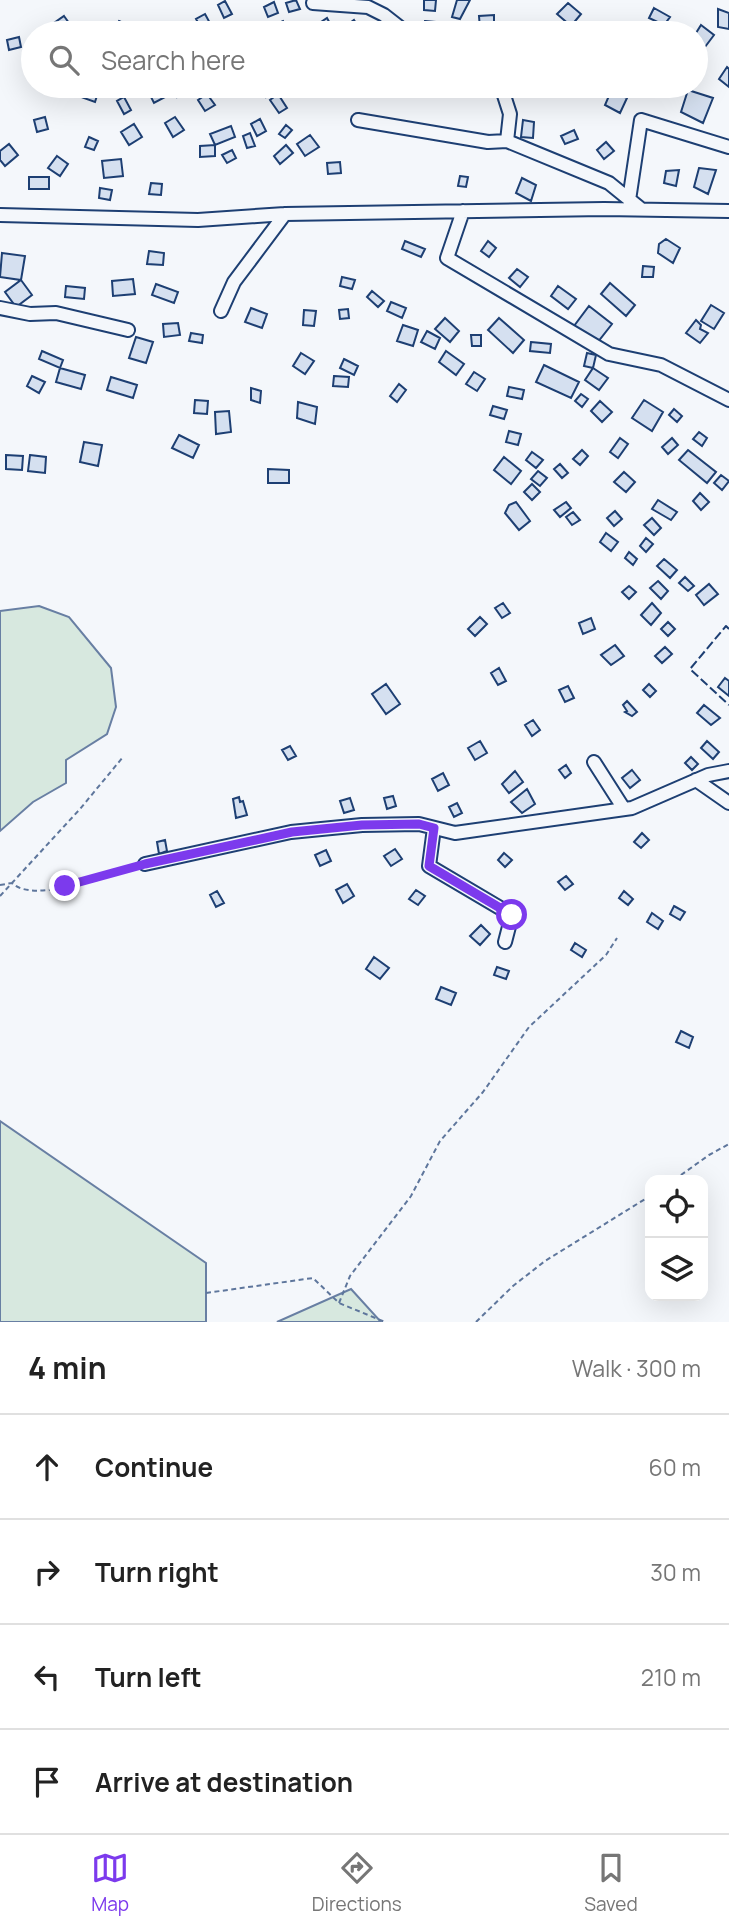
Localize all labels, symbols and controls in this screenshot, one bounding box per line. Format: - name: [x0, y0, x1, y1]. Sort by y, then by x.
- search box: [21, 21, 708, 98]
- icon: search: [45, 41, 83, 79]
- text: Search here: [101, 42, 246, 78]
- route end: [49, 870, 80, 901]
- route start: [496, 899, 527, 930]
- map controls: [645, 1175, 708, 1301]
- button: locate: [645, 1175, 708, 1238]
- button: layers: [645, 1238, 708, 1301]
- text: 4 min: [28, 1347, 106, 1388]
- text: Walk · 300 m: [572, 1352, 701, 1384]
- icon: ahead: [28, 1448, 66, 1486]
- text: Continue: [95, 1449, 213, 1485]
- text: 60 m: [649, 1451, 701, 1483]
- icon: right: [28, 1553, 66, 1591]
- text: Turn right: [95, 1554, 219, 1590]
- text: 30 m: [650, 1556, 701, 1588]
- icon: left: [28, 1658, 66, 1696]
- text: Turn left: [95, 1659, 202, 1695]
- text: 210 m: [641, 1661, 701, 1693]
- icon: arrive: [28, 1763, 66, 1801]
- text: Arrive at destination: [95, 1764, 353, 1800]
- tab: Map: [91, 1849, 129, 1917]
- tab: Directions: [312, 1849, 402, 1917]
- tab: Saved: [584, 1849, 638, 1917]

